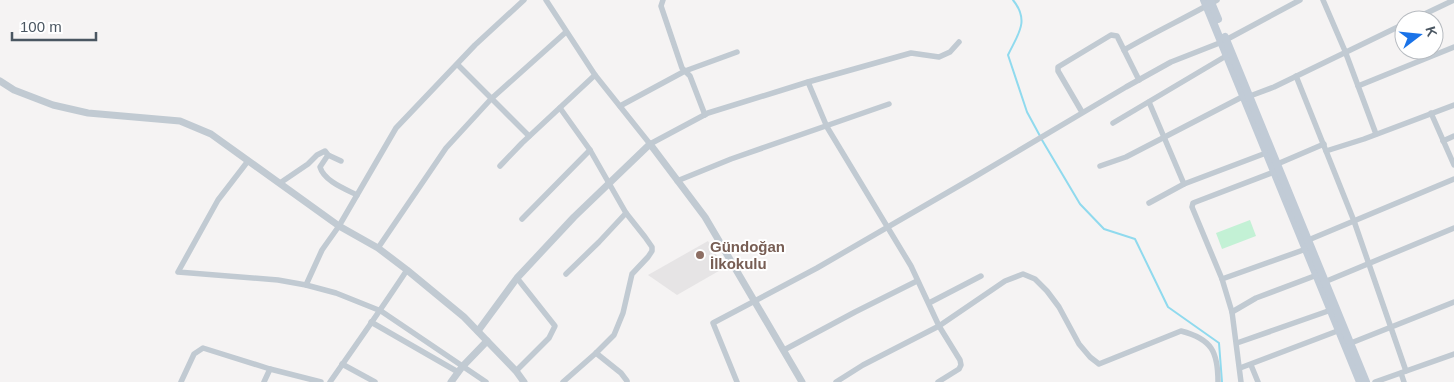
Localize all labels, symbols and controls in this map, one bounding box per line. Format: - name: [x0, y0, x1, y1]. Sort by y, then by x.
- scale bar: [12, 10, 96, 42]
- north arrow: [1394, 10, 1444, 60]
- text: 100 m: [20, 18, 62, 35]
- text: K: [1422, 24, 1441, 38]
- place label: Gündoğan İlkokulu: [710, 238, 785, 272]
- marker: Gündoğan İlkokulu: [694, 249, 706, 261]

